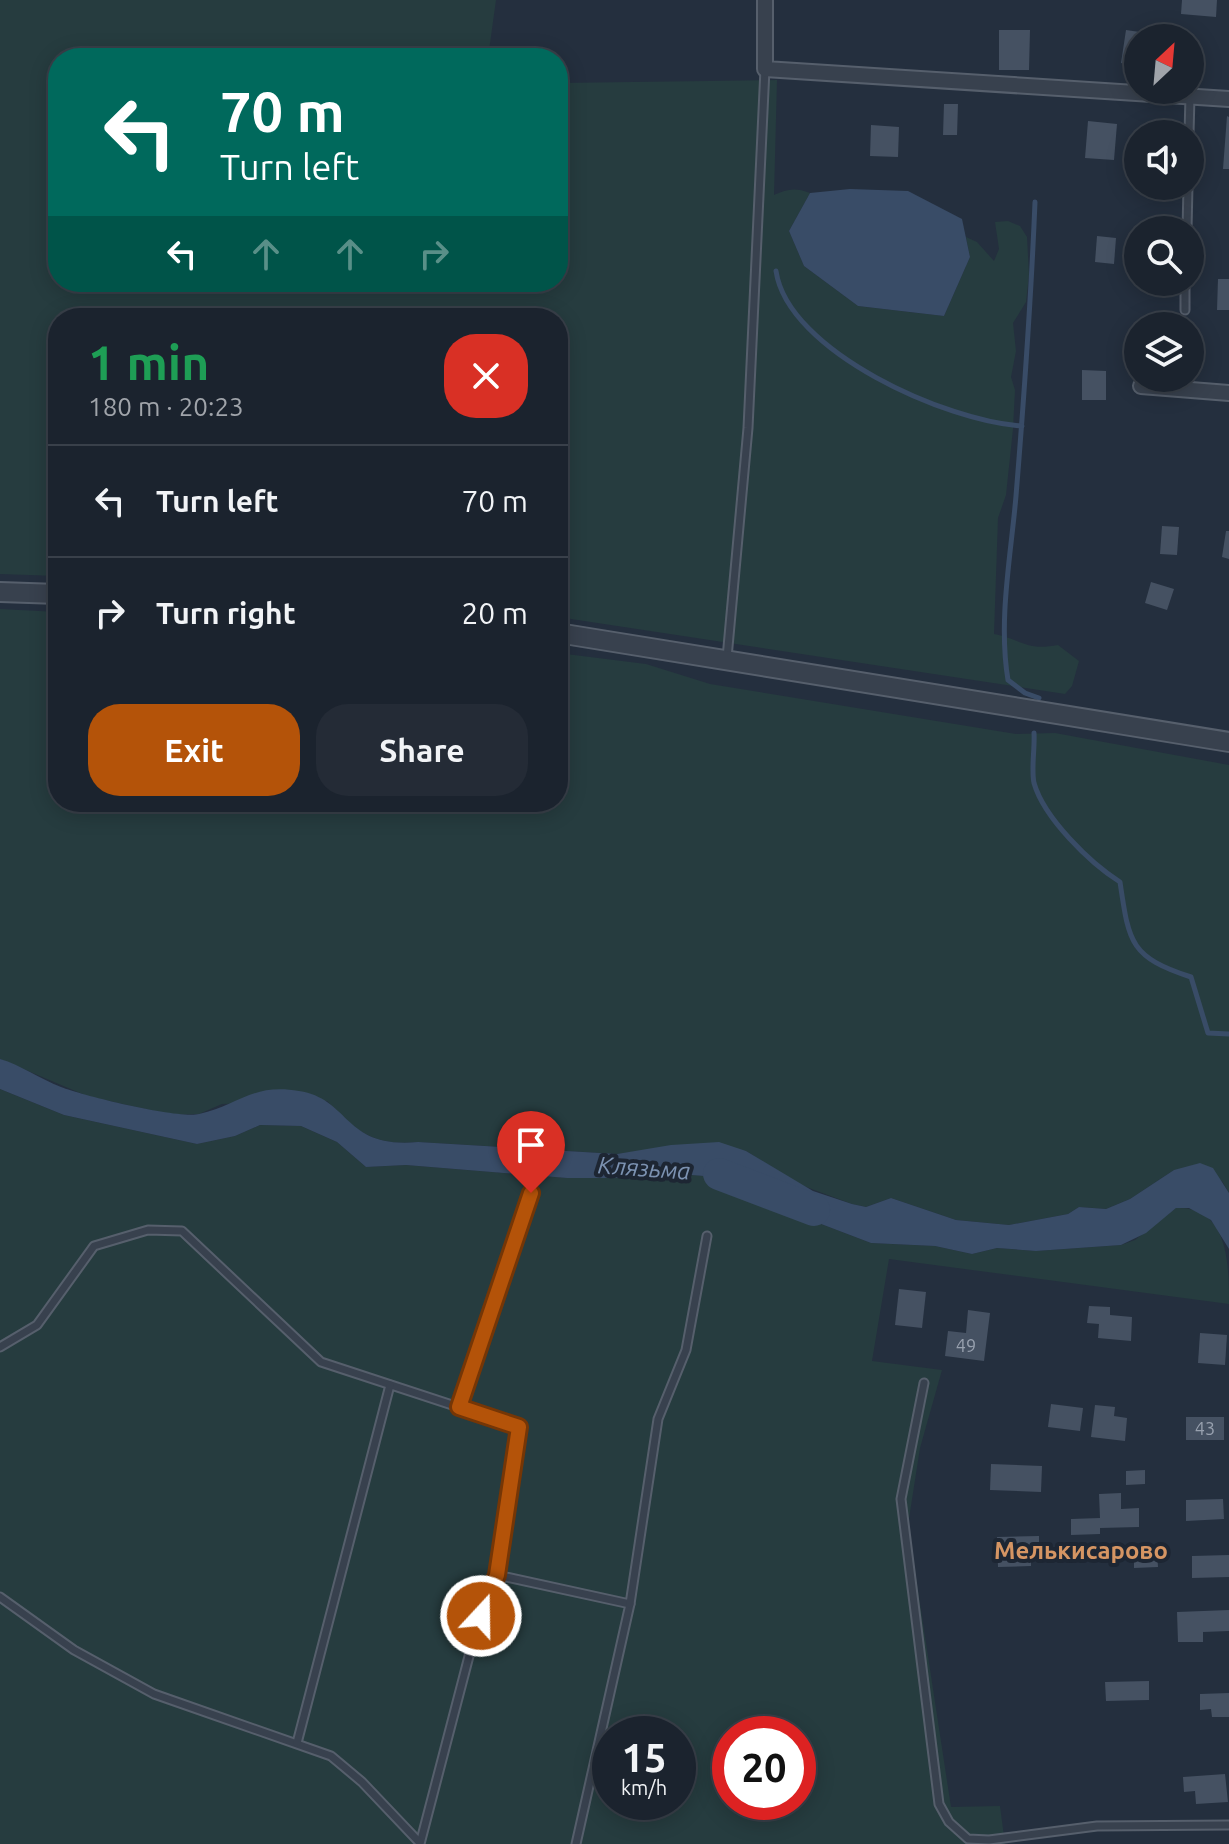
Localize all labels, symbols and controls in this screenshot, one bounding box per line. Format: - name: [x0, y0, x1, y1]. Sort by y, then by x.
- north arrow: [1124, 24, 1204, 104]
- map controls: [1124, 24, 1204, 392]
- icon: left: [88, 80, 192, 184]
- text: 70 m: [220, 80, 345, 143]
- button: sound: [1124, 120, 1204, 200]
- text: Turn left: [220, 146, 359, 187]
- button: search: [1124, 216, 1204, 296]
- icon: left: [160, 232, 204, 276]
- icon: ahead: [244, 232, 288, 276]
- icon: ahead: [328, 232, 372, 276]
- icon: right: [412, 232, 456, 276]
- button: layers: [1124, 312, 1204, 392]
- button: close: [444, 334, 528, 418]
- text: 1 min: [88, 335, 209, 389]
- text: 180 m · 20:23: [88, 392, 244, 421]
- icon: left: [88, 479, 132, 523]
- text: Turn left: [156, 484, 278, 518]
- text: 70 m: [461, 484, 528, 518]
- icon: right: [88, 591, 132, 635]
- text: Turn right: [156, 596, 296, 630]
- text: 20 m: [461, 596, 528, 630]
- button: Exit: [88, 704, 300, 796]
- button: Share: [316, 704, 528, 796]
- pin: [497, 1111, 565, 1193]
- icon: arrive: [509, 1123, 553, 1167]
- water label: Клязьма: [597, 1151, 691, 1185]
- house number: 49: [956, 1335, 976, 1355]
- house number: 43: [1195, 1418, 1215, 1438]
- district label: Мелькисарово: [994, 1537, 1168, 1564]
- position arrow: [439, 1574, 523, 1658]
- speed limit sign: 20: [712, 1716, 816, 1820]
- text: 15: [621, 1735, 667, 1780]
- text: km/h: [621, 1776, 667, 1799]

